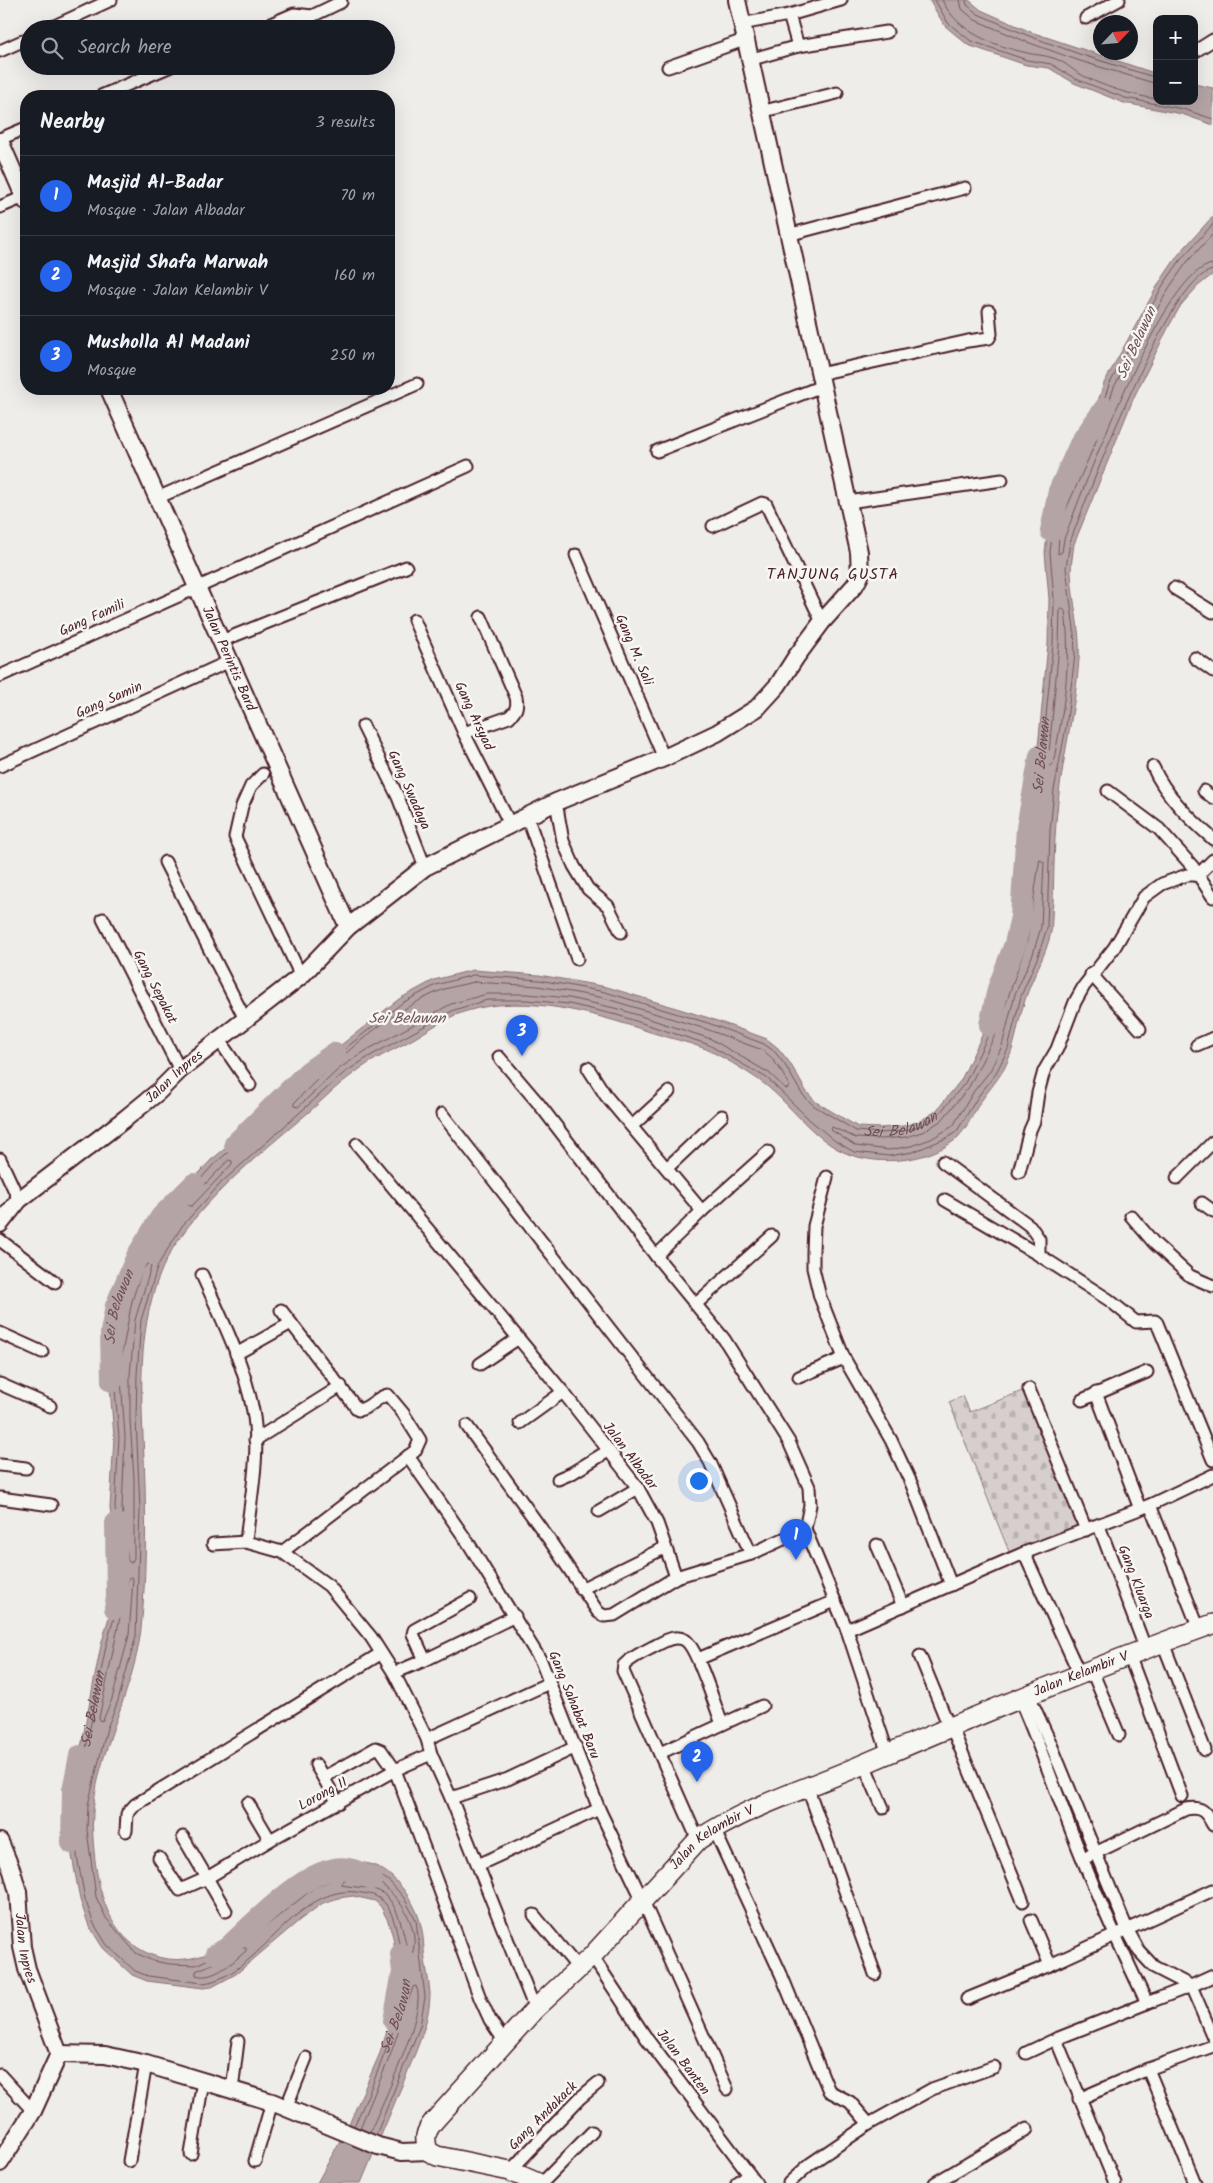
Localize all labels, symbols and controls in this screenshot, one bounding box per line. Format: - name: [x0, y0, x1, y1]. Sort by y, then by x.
- north arrow: [1093, 15, 1138, 60]
- map controls: [1153, 15, 1198, 105]
- button: +: [1153, 15, 1198, 60]
- search box: [20, 20, 395, 75]
- text: Search here: [78, 33, 172, 63]
- icon: search: [38, 34, 66, 62]
- button: −: [1153, 60, 1198, 105]
- text: Nearby: [40, 106, 105, 139]
- text: 3 results: [316, 110, 375, 135]
- text: Masjid Al-Badar: [87, 168, 223, 198]
- text: 1: [54, 183, 58, 208]
- text: 70 m: [340, 183, 375, 208]
- text: Mosque · Jalan Albadar: [87, 198, 245, 223]
- text: Masjid Shafa Marwah: [87, 248, 268, 278]
- text: 2: [51, 263, 61, 288]
- text: 160 m: [334, 263, 375, 288]
- text: Mosque · Jalan Kelambir V: [87, 278, 267, 303]
- water label: Sei Belawan: [1110, 302, 1164, 383]
- text: Musholla Al Madani: [87, 328, 250, 358]
- text: 3: [52, 343, 60, 368]
- text: 250 m: [330, 343, 375, 368]
- text: Mosque: [87, 358, 136, 383]
- district label: TANJUNG GUSTA: [767, 562, 899, 587]
- street label: Gang Famili: [56, 593, 129, 642]
- street label: Jalan Perintis Bard: [196, 602, 262, 716]
- street label: Gang M. Sali: [609, 611, 659, 690]
- street label: Gang Samin: [72, 676, 146, 724]
- street label: Gang Arsyad: [448, 678, 500, 755]
- water label: Sei Belawan: [1027, 715, 1058, 795]
- street label: Gang Swadaya: [382, 747, 436, 833]
- street label: Gang Sepakat: [127, 946, 183, 1028]
- water label: Sei Belawan: [369, 1007, 446, 1031]
- pin: 3: [506, 1015, 538, 1056]
- street label: Jalan Inpres: [141, 1045, 208, 1109]
- water label: Sei Belawan: [863, 1105, 944, 1145]
- water label: Sei Belawan: [99, 1266, 142, 1345]
- street label: Jalan Albadar: [597, 1417, 664, 1496]
- your location: [686, 1468, 712, 1494]
- pin: 1: [780, 1519, 812, 1560]
- street label: Gang Kluarga: [1112, 1542, 1160, 1622]
- street label: Jalan Kelambir V: [1030, 1645, 1133, 1703]
- street label: Gang Sahabat Baru: [542, 1648, 606, 1763]
- water label: Sei Belawan: [75, 1668, 113, 1749]
- pin: 2: [681, 1741, 713, 1782]
- street label: Lorong II: [294, 1771, 352, 1817]
- street label: Jalan Kelambir V: [664, 1799, 759, 1875]
- street label: Jalan Inpres: [9, 1912, 43, 1987]
- water label: Sei Belawan: [374, 1978, 419, 2057]
- street label: Jalan Banten: [651, 2024, 715, 2100]
- street label: Gang Andakack: [503, 2076, 583, 2156]

